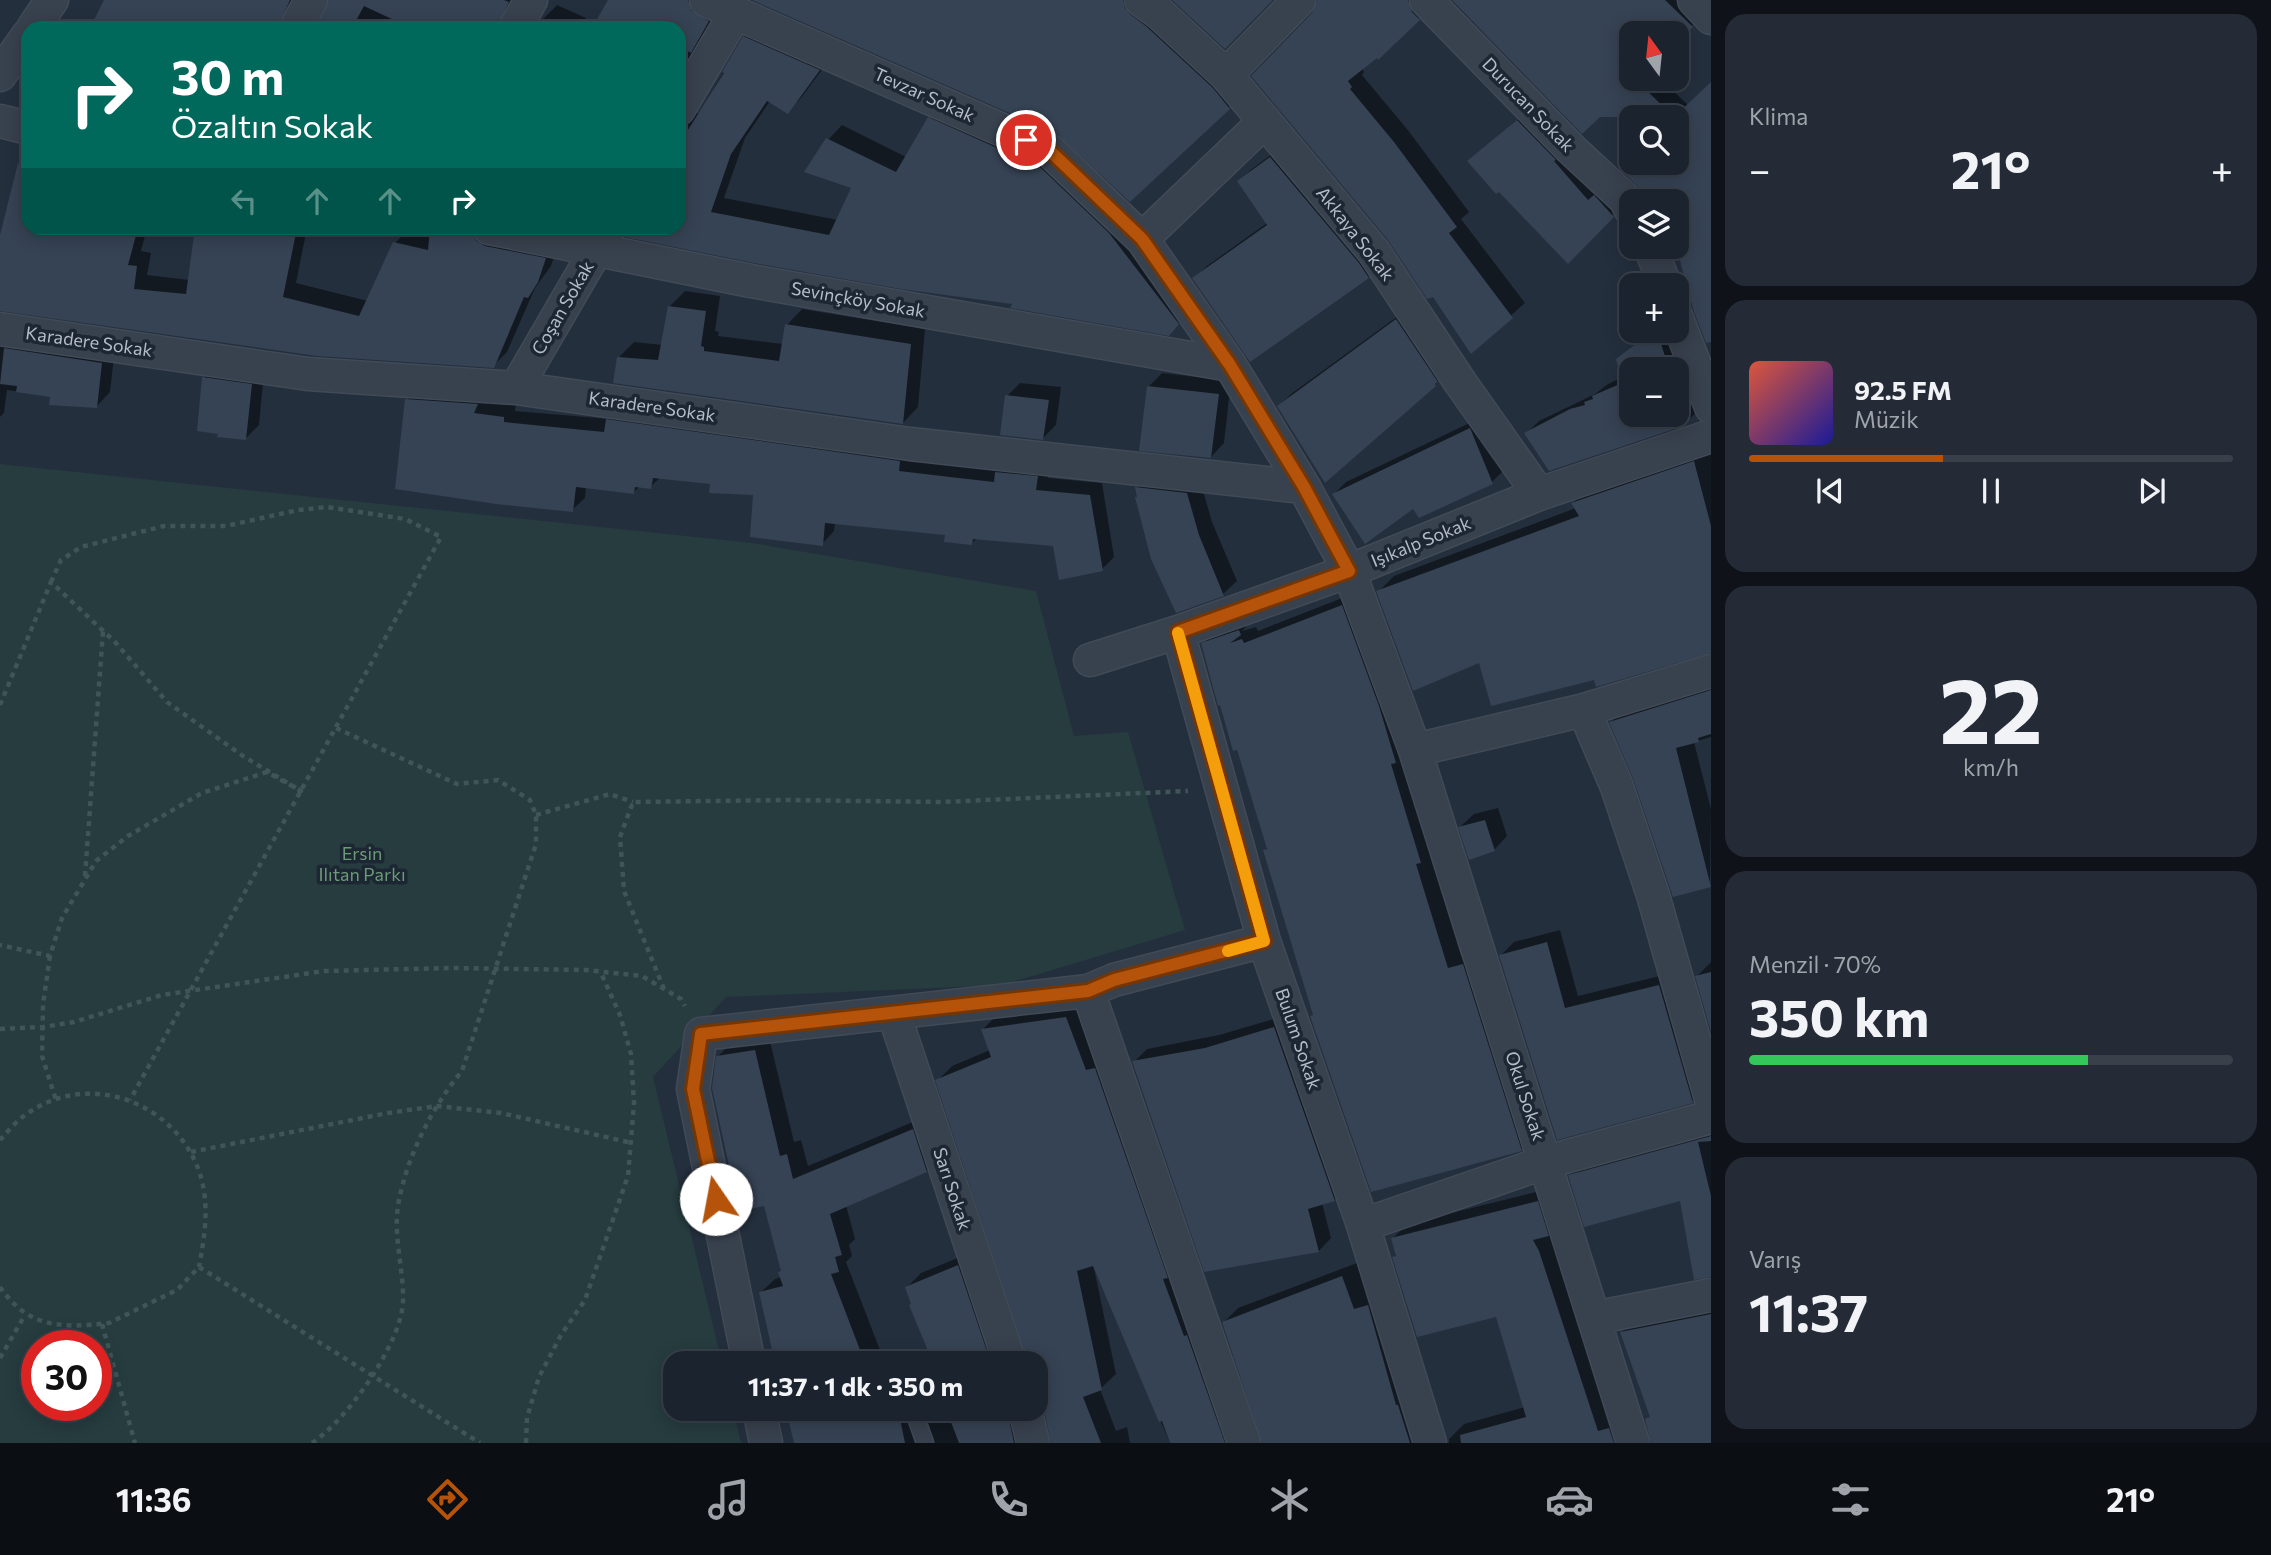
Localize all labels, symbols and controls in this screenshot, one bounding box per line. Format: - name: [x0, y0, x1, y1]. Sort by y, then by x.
- north arrow: [1619, 21, 1689, 91]
- map controls: [1619, 21, 1689, 427]
- text: 30 m: [171, 45, 284, 105]
- icon: right: [56, 49, 147, 140]
- street label: Durucan Sokak: [1478, 52, 1579, 156]
- street label: Tevzar Sokak: [871, 62, 978, 126]
- text: Klima: [1749, 102, 1808, 130]
- text: Özaltın Sokak: [171, 105, 373, 145]
- button: search: [1619, 105, 1689, 175]
- pin: [996, 110, 1056, 170]
- icon: arrive: [1007, 121, 1045, 159]
- text: 21°: [1951, 136, 2030, 200]
- text: −: [1749, 145, 1771, 192]
- text: +: [2211, 145, 2233, 192]
- icon: left: [225, 182, 263, 220]
- icon: ahead: [298, 182, 336, 220]
- icon: ahead: [371, 182, 409, 220]
- icon: right: [444, 182, 482, 220]
- street label: Akkaya Sokak: [1312, 182, 1400, 285]
- button: layers: [1619, 189, 1689, 259]
- street label: Coşan Sokak: [526, 257, 598, 358]
- button: +: [1619, 273, 1689, 343]
- street label: Sevinçköy Sokak: [789, 276, 927, 322]
- street label: Karadere Sokak: [24, 321, 154, 361]
- button: −: [1619, 357, 1689, 427]
- text: 92.5 FM: [1854, 374, 1952, 405]
- street label: Karadere Sokak: [587, 386, 717, 426]
- text: Müzik: [1854, 405, 1919, 433]
- icon: previous: [1811, 472, 1849, 510]
- icon: pause: [1972, 472, 2010, 510]
- icon: next: [2133, 472, 2171, 510]
- street label: Işıkalp Sokak: [1367, 511, 1474, 571]
- text: 22: [1939, 651, 2043, 763]
- text: km/h: [1963, 753, 2019, 781]
- park label: Ersin Ilıtan Parkı: [318, 842, 406, 885]
- text: Menzil · 70%: [1749, 950, 1881, 978]
- text: 350 km: [1749, 984, 1929, 1048]
- street label: Bulum Sokak: [1271, 985, 1327, 1092]
- street label: Okul Sokak: [1501, 1048, 1551, 1143]
- street label: Sarı Sokak: [929, 1145, 977, 1233]
- position arrow: [679, 1162, 753, 1236]
- text: Varış: [1749, 1245, 1801, 1273]
- text: 11:37: [1749, 1279, 1868, 1343]
- speed limit sign: 30: [21, 1330, 112, 1421]
- text: 11:37 · 1 dk · 350 m: [748, 1370, 963, 1401]
- icon: directions: [423, 1475, 472, 1524]
- icon: music: [704, 1475, 753, 1524]
- icon: phone: [984, 1475, 1033, 1524]
- icon: climate: [1265, 1475, 1314, 1524]
- icon: car: [1545, 1475, 1594, 1524]
- icon: filters: [1826, 1475, 1875, 1524]
- text: 11:36: [116, 1479, 192, 1519]
- text: 21°: [2106, 1479, 2155, 1519]

